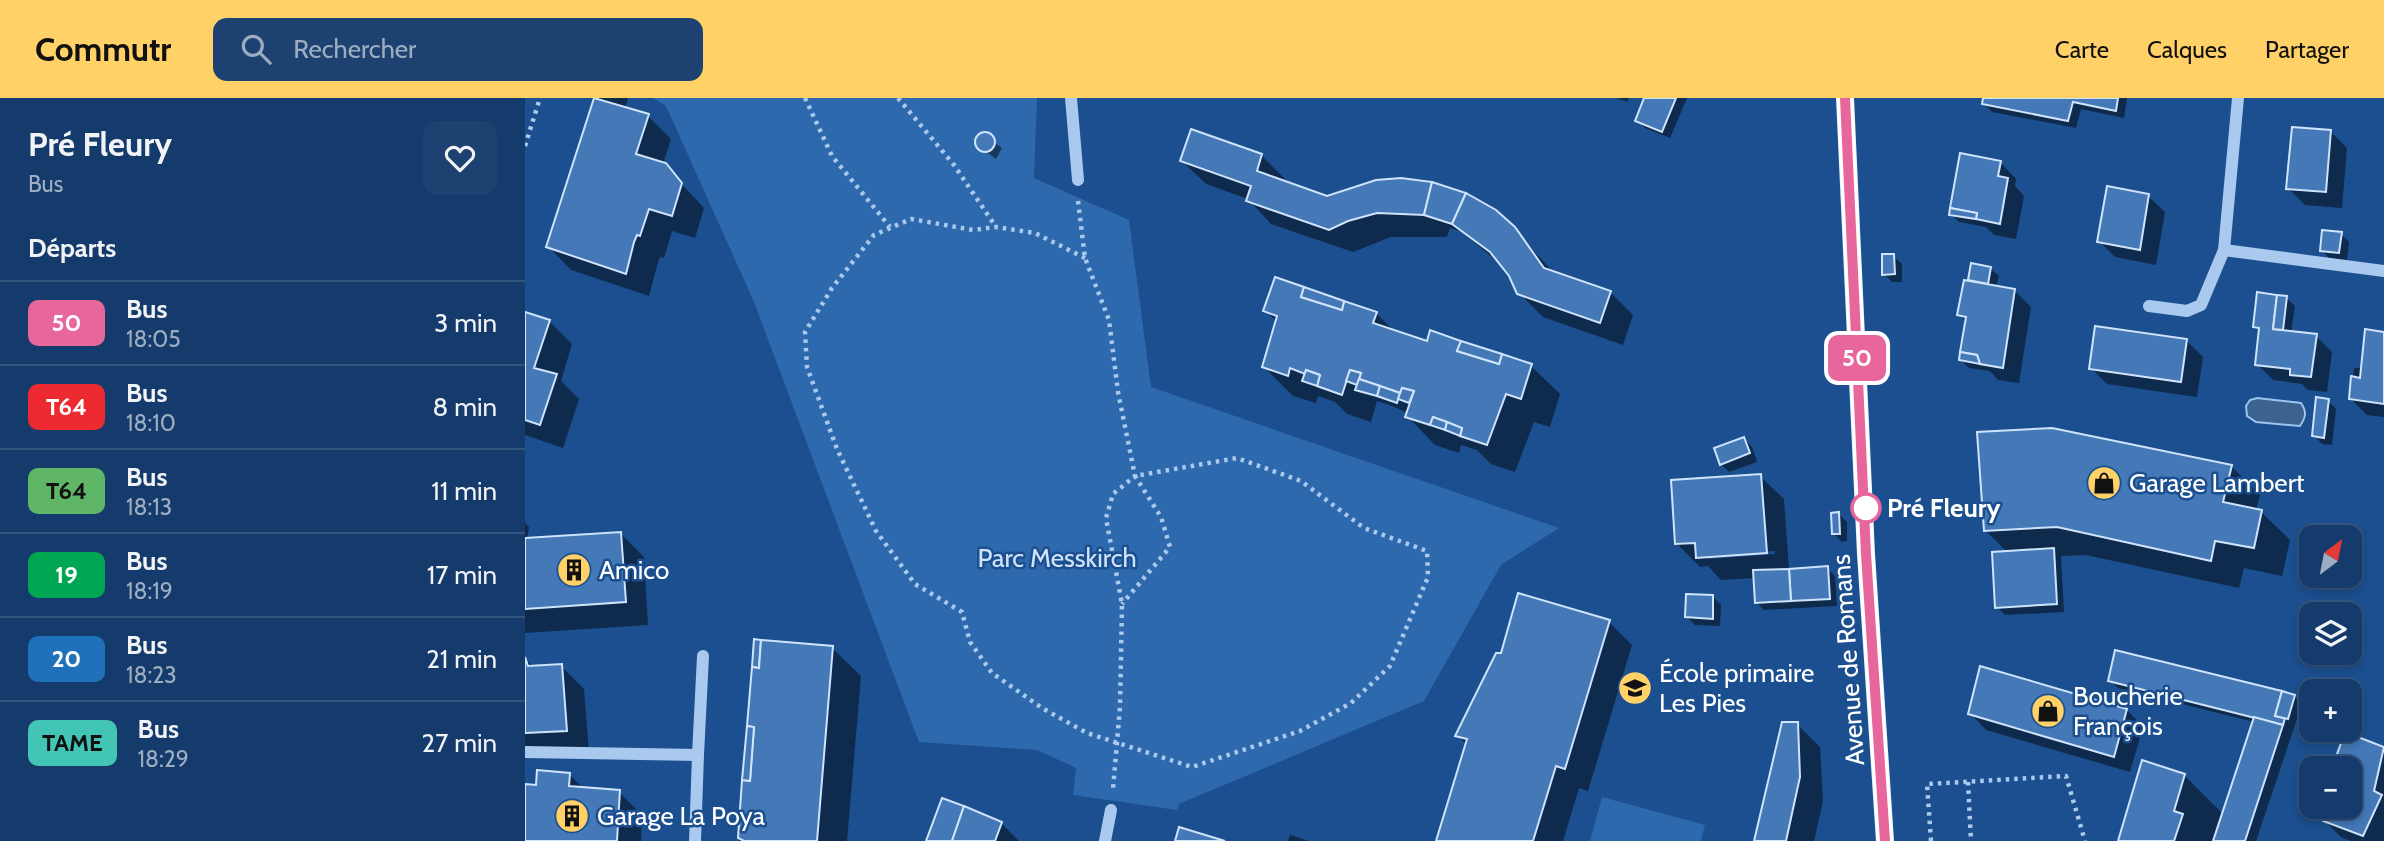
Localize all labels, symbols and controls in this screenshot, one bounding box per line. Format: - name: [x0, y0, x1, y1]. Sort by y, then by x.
- search box: [213, 18, 703, 81]
- text: Commutr: [35, 29, 171, 69]
- icon: search: [237, 30, 275, 68]
- text: Rechercher: [293, 33, 416, 65]
- text: Carte: [2055, 35, 2109, 64]
- text: Calques: [2147, 35, 2227, 64]
- text: Partager: [2265, 35, 2349, 64]
- button: heart: [423, 121, 497, 195]
- text: Pré Fleury: [28, 124, 172, 164]
- text: Bus: [28, 170, 63, 198]
- text: Départs: [28, 232, 116, 264]
- text: Bus: [126, 293, 167, 325]
- text: 3 min: [434, 307, 497, 339]
- text: 50: [52, 308, 81, 337]
- text: 18:05: [126, 325, 181, 353]
- line badge: 50: [1825, 335, 1889, 381]
- text: 50: [1842, 343, 1872, 372]
- text: Bus: [126, 377, 167, 409]
- text: 8 min: [433, 391, 497, 423]
- text: T64: [46, 392, 87, 421]
- text: 18:10: [126, 409, 176, 437]
- text: Bus: [126, 461, 167, 493]
- shop icon: Garage Lambert: [2085, 464, 2123, 502]
- place label: Garage Lambert: [2129, 467, 2305, 499]
- text: 11 min: [431, 475, 497, 507]
- text: T64: [46, 476, 87, 505]
- place label: Pré Fleury: [1887, 492, 2000, 524]
- text: 18:13: [126, 493, 172, 521]
- marker: Pré Fleury: [1851, 493, 1881, 523]
- north arrow: [2299, 525, 2363, 588]
- map controls: [2299, 525, 2362, 819]
- park label: Parc Messkirch: [977, 542, 1137, 574]
- text: Bus: [126, 545, 167, 577]
- building icon: Amico: [555, 551, 593, 589]
- street label: Avenue de Romans: [1825, 553, 1871, 767]
- place label: Amico: [599, 554, 669, 586]
- text: 17 min: [427, 559, 497, 591]
- text: 19: [55, 560, 78, 589]
- text: 18:19: [126, 577, 173, 605]
- button: layers: [2299, 602, 2362, 665]
- text: Bus: [126, 629, 167, 661]
- text: 21 min: [426, 643, 497, 675]
- text: 20: [52, 644, 81, 673]
- place label: École primaire Les Pies: [1659, 657, 1814, 719]
- text: 18:23: [126, 661, 177, 689]
- school or university icon: École primaire Les Pies: [1616, 669, 1654, 707]
- button: +: [2299, 679, 2362, 742]
- place label: Boucherie François: [2073, 680, 2183, 742]
- shop icon: Boucherie François: [2029, 692, 2067, 730]
- text: Bus: [138, 713, 179, 745]
- text: 27 min: [422, 727, 497, 759]
- text: TAME: [42, 728, 103, 757]
- text: 18:29: [138, 745, 189, 773]
- button: −: [2299, 756, 2362, 819]
- building icon: Garage La Poya: [553, 797, 591, 835]
- place label: Garage La Poya: [597, 800, 765, 832]

